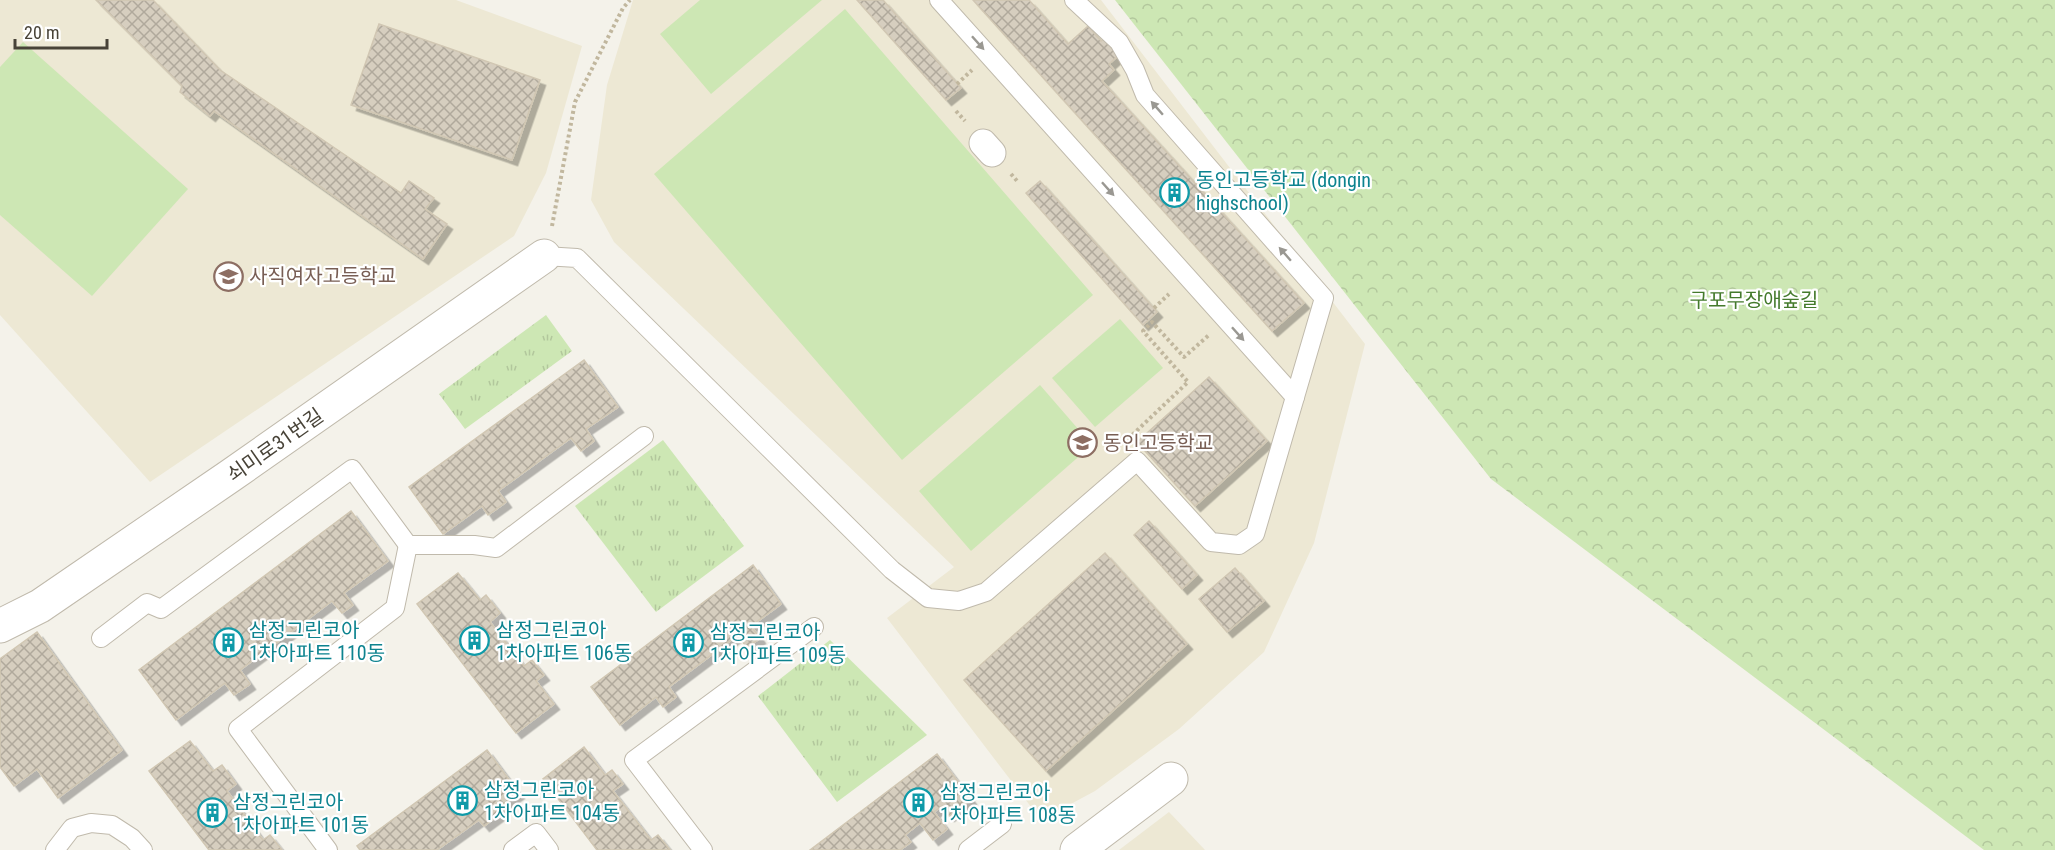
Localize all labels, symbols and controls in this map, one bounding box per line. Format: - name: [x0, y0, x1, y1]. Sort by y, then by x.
- scale bar: [15, 12, 106, 50]
- text: 20 m: [24, 22, 59, 43]
- one-way arrow: [971, 36, 985, 51]
- one-way arrow: [1150, 100, 1163, 116]
- place label: 동인고등학교 (dongin highschool): [1196, 168, 1371, 215]
- building icon: 동인고등학교 (dongin highschool): [1159, 176, 1191, 208]
- one-way arrow: [1101, 181, 1115, 196]
- one-way arrow: [1279, 247, 1292, 262]
- school or university icon: 사직여자고등학교: [212, 260, 244, 292]
- place label: 사직여자고등학교: [249, 264, 396, 288]
- park label: 구포무장애숲길: [1690, 288, 1818, 312]
- one-way arrow: [1231, 326, 1245, 341]
- street label: 쇠미로31번길: [222, 403, 328, 487]
- school or university icon: 동인고등학교: [1066, 427, 1098, 459]
- place label: 동인고등학교: [1103, 431, 1213, 455]
- place label: 삼정그린코아 1차아파트 110동: [249, 618, 385, 665]
- place label: 삼정그린코아 1차아파트 106동: [496, 618, 632, 665]
- place label: 삼정그린코아 1차아파트 109동: [710, 620, 846, 667]
- building icon: 삼정그린코아 1차아파트 106동: [459, 625, 491, 657]
- building icon: 삼정그린코아 1차아파트 110동: [212, 626, 244, 658]
- building icon: 삼정그린코아 1차아파트 109동: [673, 627, 705, 659]
- place label: 삼정그린코아 1차아파트 104동: [484, 778, 620, 825]
- place label: 삼정그린코아 1차아파트 108동: [940, 780, 1076, 827]
- building icon: 삼정그린코아 1차아파트 104동: [447, 785, 479, 817]
- building icon: 삼정그린코아 1차아파트 108동: [903, 787, 935, 819]
- place label: 삼정그린코아 1차아파트 101동: [233, 790, 369, 837]
- building icon: 삼정그린코아 1차아파트 101동: [196, 797, 228, 829]

